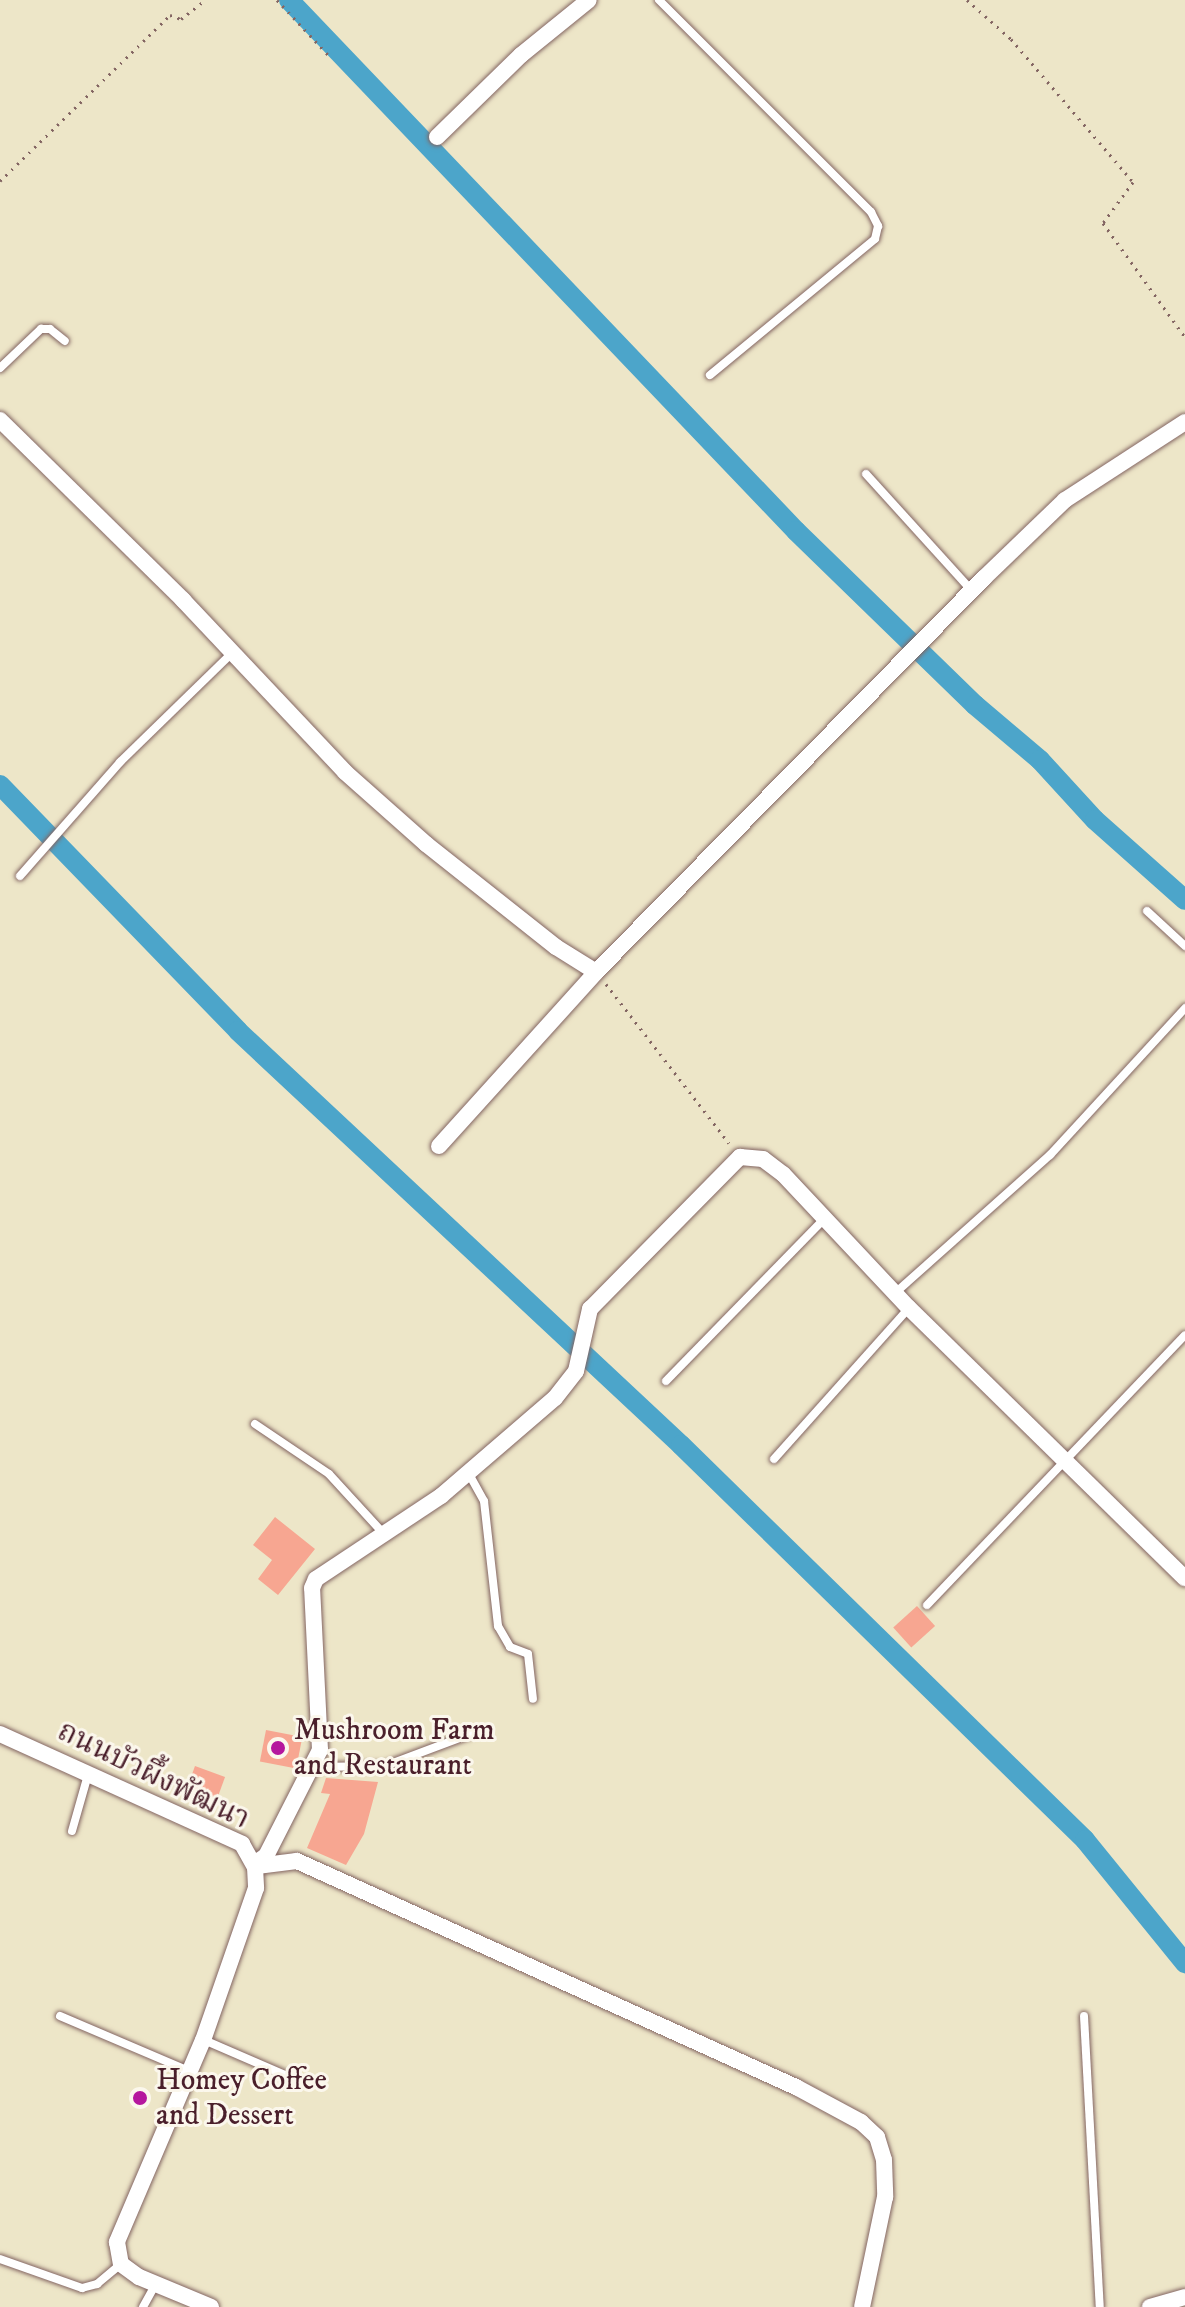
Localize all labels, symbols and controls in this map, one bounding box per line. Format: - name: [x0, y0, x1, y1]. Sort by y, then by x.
- place label: Mushroom Farm and Restaurant: [294, 1713, 494, 1784]
- street label: ถนนบัวผึ้งพัฒนา: [51, 1714, 255, 1838]
- marker: Mushroom Farm and Restaurant: [269, 1739, 287, 1757]
- place label: Homey Coffee and Dessert: [156, 2063, 327, 2134]
- marker: Homey Coffee and Dessert: [131, 2089, 149, 2107]

